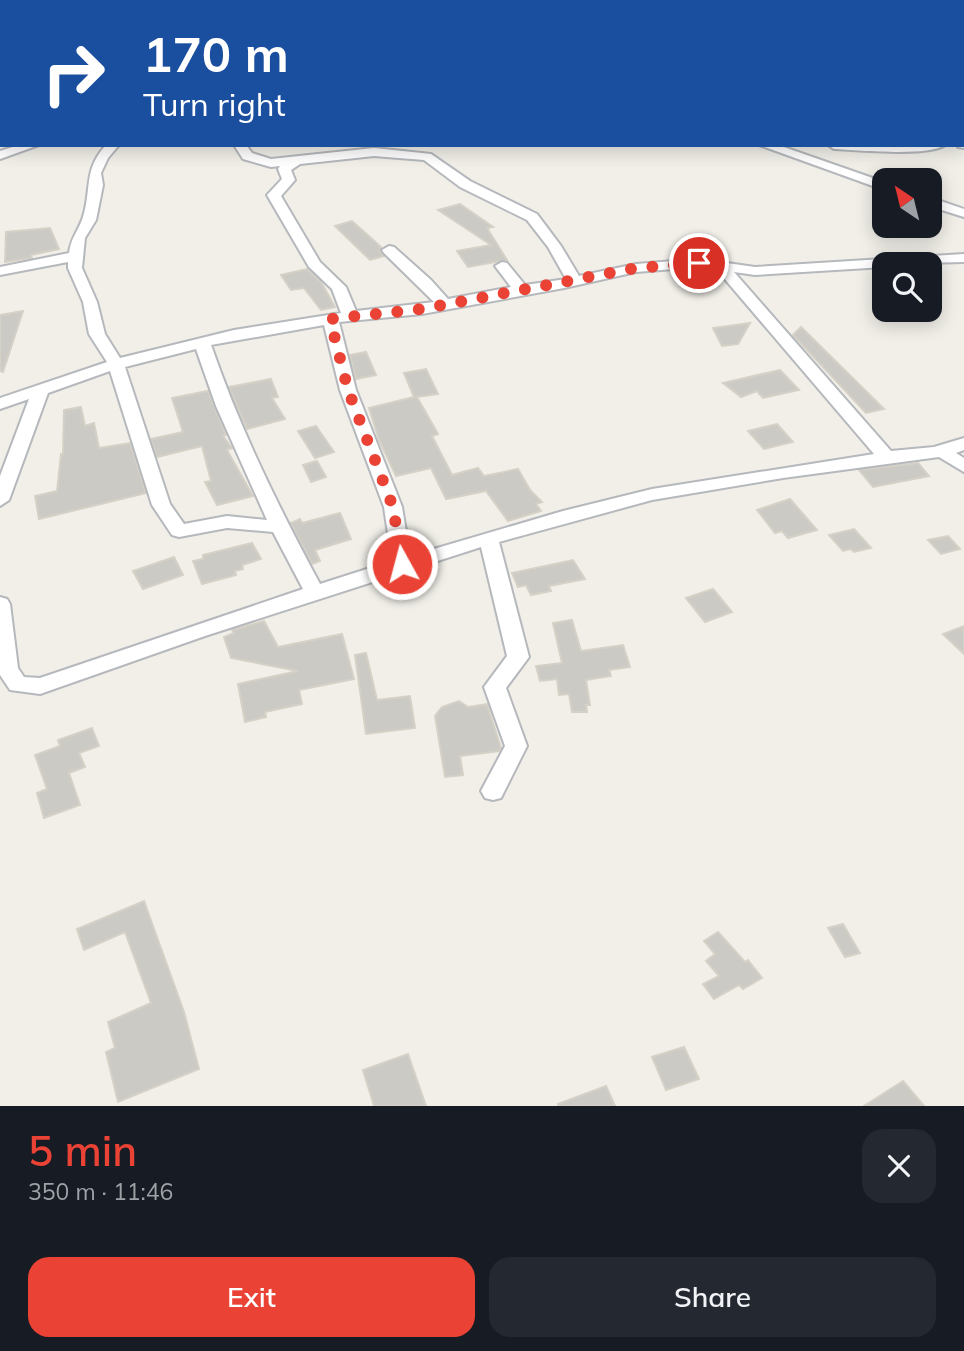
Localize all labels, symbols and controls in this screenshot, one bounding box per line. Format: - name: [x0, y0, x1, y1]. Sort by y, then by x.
- text: 170 m: [143, 23, 289, 84]
- icon: right: [28, 28, 119, 119]
- text: Turn right: [143, 84, 286, 124]
- north arrow: [872, 168, 942, 238]
- map controls: [872, 168, 942, 322]
- pin: [669, 233, 729, 293]
- icon: arrive: [680, 244, 718, 282]
- button: search: [872, 252, 942, 322]
- position arrow: [365, 527, 439, 601]
- text: 5 min: [28, 1124, 137, 1177]
- button: close: [862, 1129, 936, 1203]
- text: 350 m · 11:46: [28, 1177, 173, 1206]
- button: Exit: [28, 1257, 475, 1337]
- button: Share: [489, 1257, 936, 1337]

